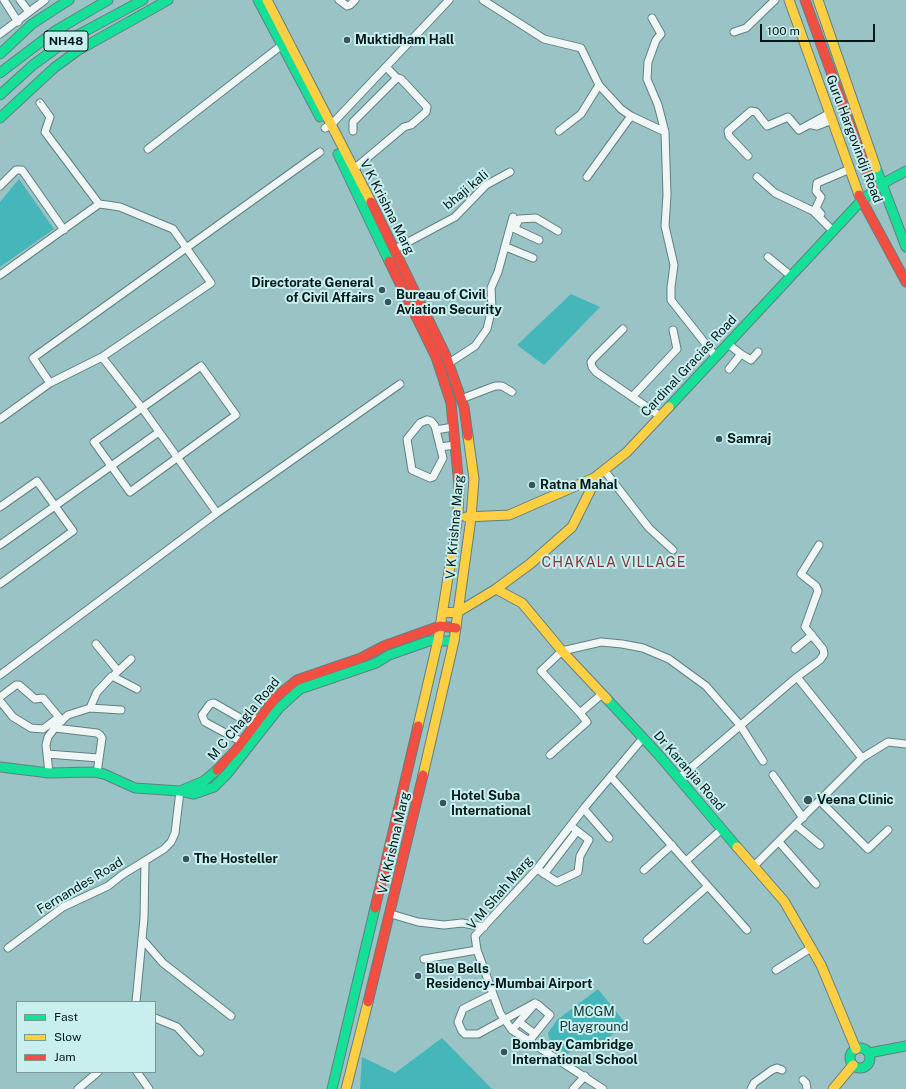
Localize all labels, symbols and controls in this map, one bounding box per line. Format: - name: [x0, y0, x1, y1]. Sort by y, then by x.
- scale bar: [762, 16, 877, 42]
- text: 100 m: [767, 24, 800, 38]
- road number: NH48: [44, 31, 88, 51]
- place label: Muktidham Hall: [355, 32, 454, 48]
- marker: Muktidham Hall: [342, 35, 352, 45]
- street label: Guru Hargovindji Road: [822, 73, 886, 205]
- street label: V K Krishna Marg: [356, 157, 418, 257]
- street label: bhaji kali: [440, 167, 492, 213]
- place label: Directorate General of Civil Affairs: [251, 275, 374, 306]
- marker: Directorate General of Civil Affairs: [377, 285, 387, 295]
- place label: Bureau of Civil Aviation Security: [396, 287, 502, 318]
- marker: Bureau of Civil Aviation Security: [383, 297, 393, 307]
- street label: Cardinal Gracias Road: [638, 312, 740, 420]
- place label: Samraj: [727, 431, 771, 447]
- marker: Samraj: [714, 434, 724, 444]
- street label: V K Krishna Marg: [443, 474, 467, 580]
- place label: Ratna Mahal: [540, 477, 618, 493]
- marker: Ratna Mahal: [527, 480, 537, 490]
- district label: CHAKALA VILLAGE: [542, 555, 686, 571]
- street label: M C Chagla Road: [205, 674, 283, 764]
- street label: Dr Karanjia Road: [650, 728, 728, 814]
- place label: Hotel Suba International: [451, 788, 531, 819]
- street label: V K Krishna Marg: [375, 790, 413, 896]
- place label: Veena Clinic: [817, 792, 894, 808]
- marker: Veena Clinic: [802, 794, 814, 806]
- marker: Hotel Suba International: [438, 798, 448, 808]
- place label: The Hosteller: [194, 851, 278, 867]
- street label: V M Shah Marg: [464, 853, 536, 933]
- street label: Fernandes Road: [34, 854, 126, 918]
- marker: The Hosteller: [181, 854, 191, 864]
- place label: Blue Bells Residency-Mumbai Airport: [426, 961, 592, 992]
- marker: Blue Bells Residency-Mumbai Airport: [413, 971, 423, 981]
- legend: [16, 1001, 156, 1073]
- park label: MCGM Playground: [559, 1004, 629, 1035]
- text: Fast: [54, 1010, 78, 1024]
- text: Slow: [54, 1030, 81, 1044]
- place label: Bombay Cambridge International School: [512, 1037, 638, 1068]
- marker: Bombay Cambridge International School: [499, 1047, 509, 1057]
- text: Jam: [54, 1050, 76, 1064]

